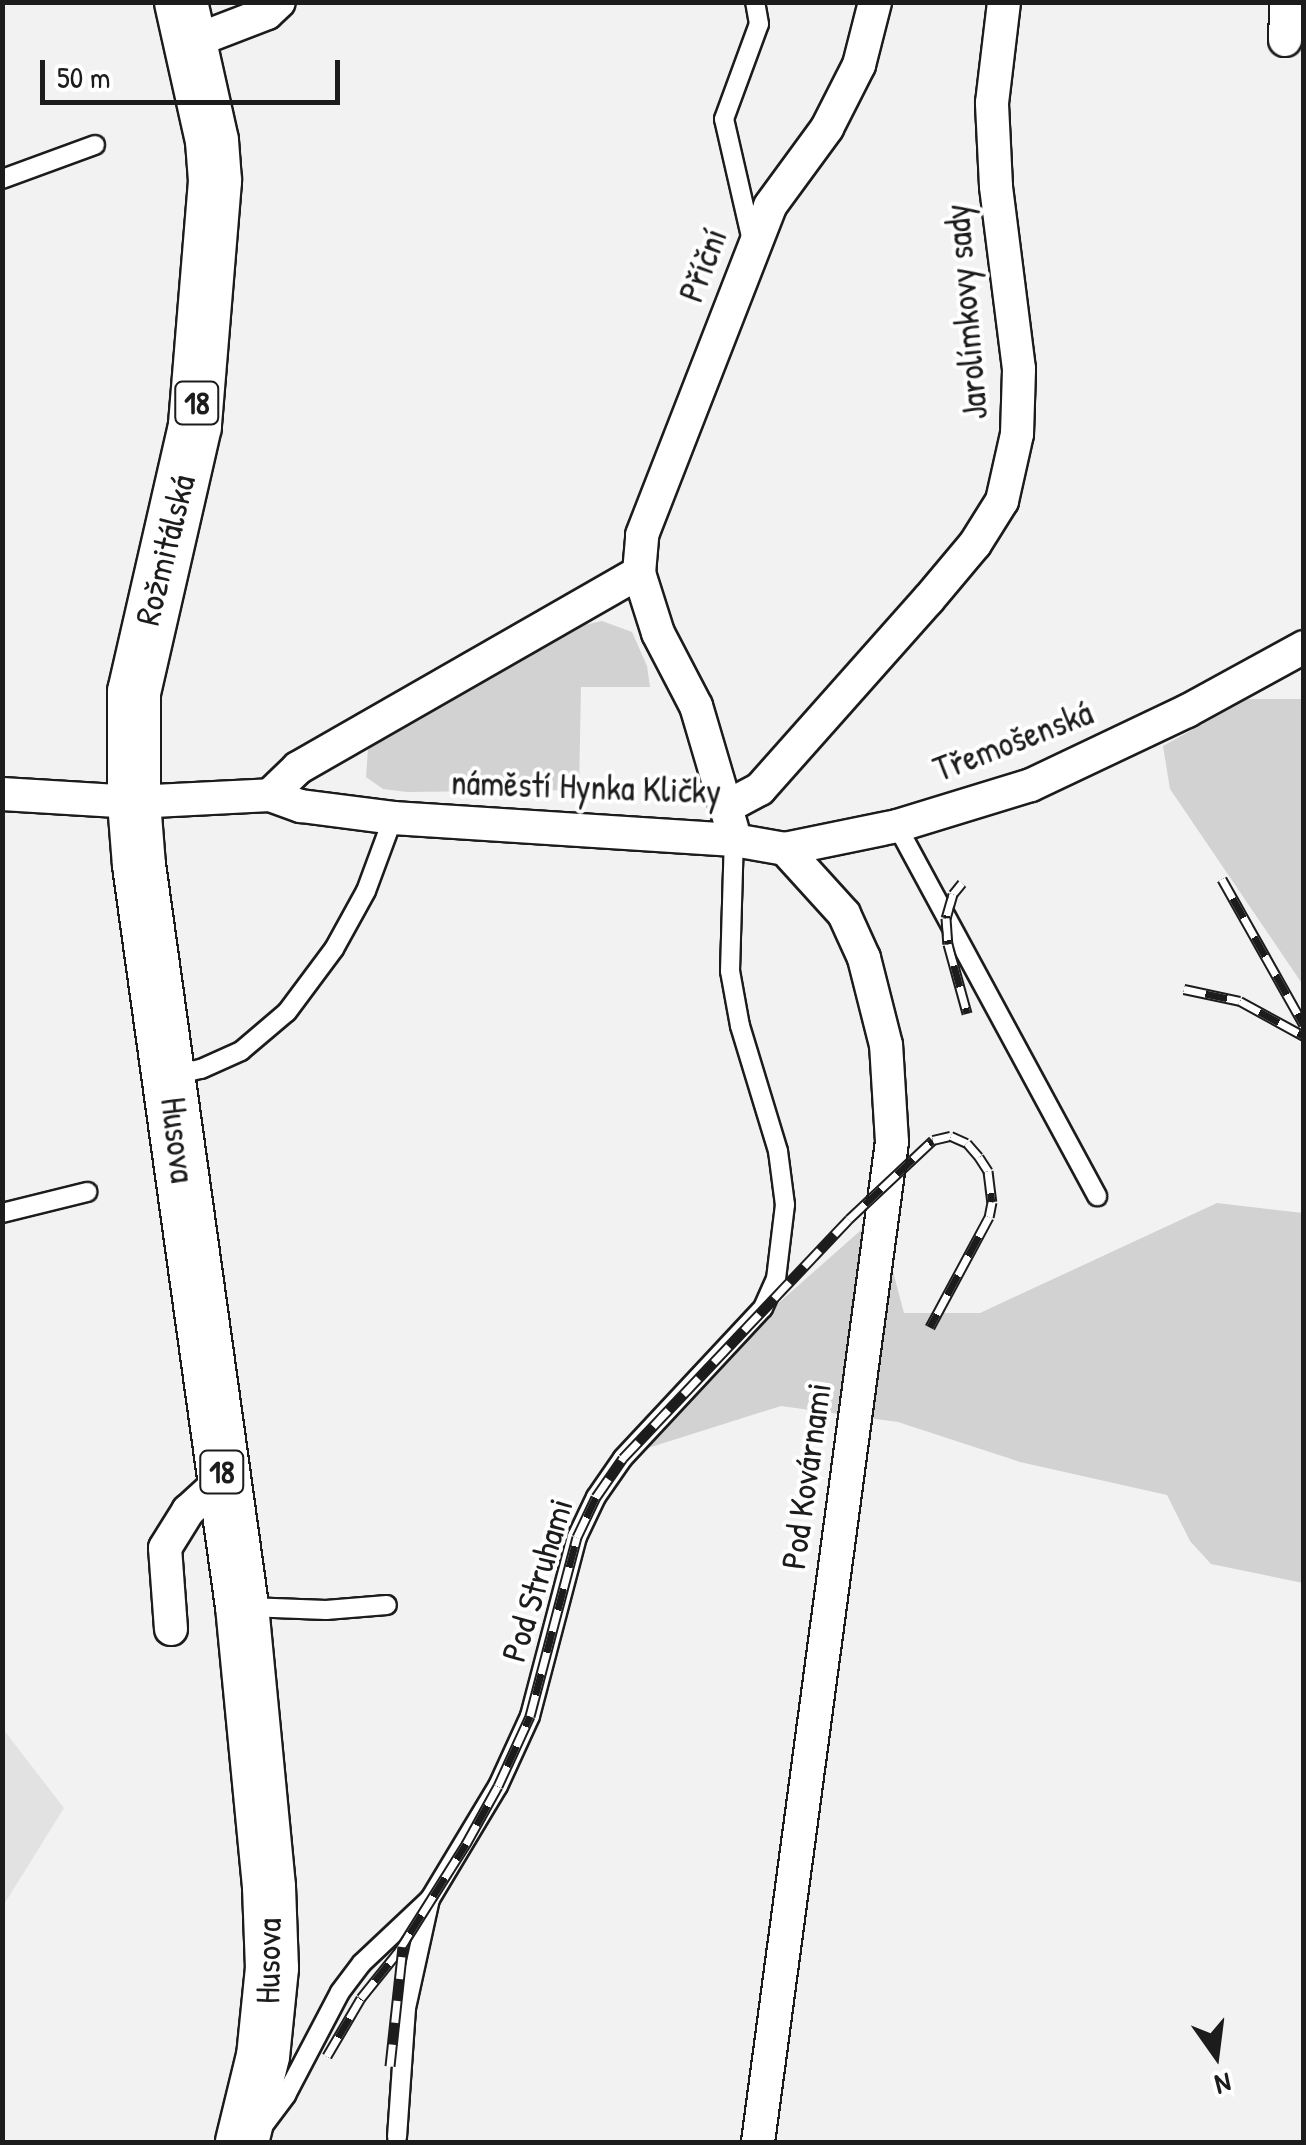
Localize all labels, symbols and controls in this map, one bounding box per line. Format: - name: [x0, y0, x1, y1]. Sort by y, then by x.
- scale bar: [45, 40, 345, 102]
- text: 50 m: [57, 57, 110, 97]
- street label: Jarolímkovy sady: [936, 202, 996, 422]
- street label: Příční: [670, 222, 736, 308]
- road number: 18: [172, 376, 222, 430]
- street label: Rožmitálská: [126, 470, 204, 630]
- street label: Třemošenská: [928, 692, 1098, 790]
- street label: náměstí Hynka Kličky: [450, 761, 722, 813]
- street label: Husova: [152, 1095, 204, 1185]
- street label: Pod Kovárnami: [772, 1380, 840, 1572]
- road number: 18: [197, 1445, 247, 1499]
- street label: Pod Struhami: [492, 1493, 582, 1667]
- street label: Husova: [246, 1918, 290, 2004]
- north arrow: [1166, 2005, 1266, 2105]
- text: N: [1211, 2064, 1235, 2104]

